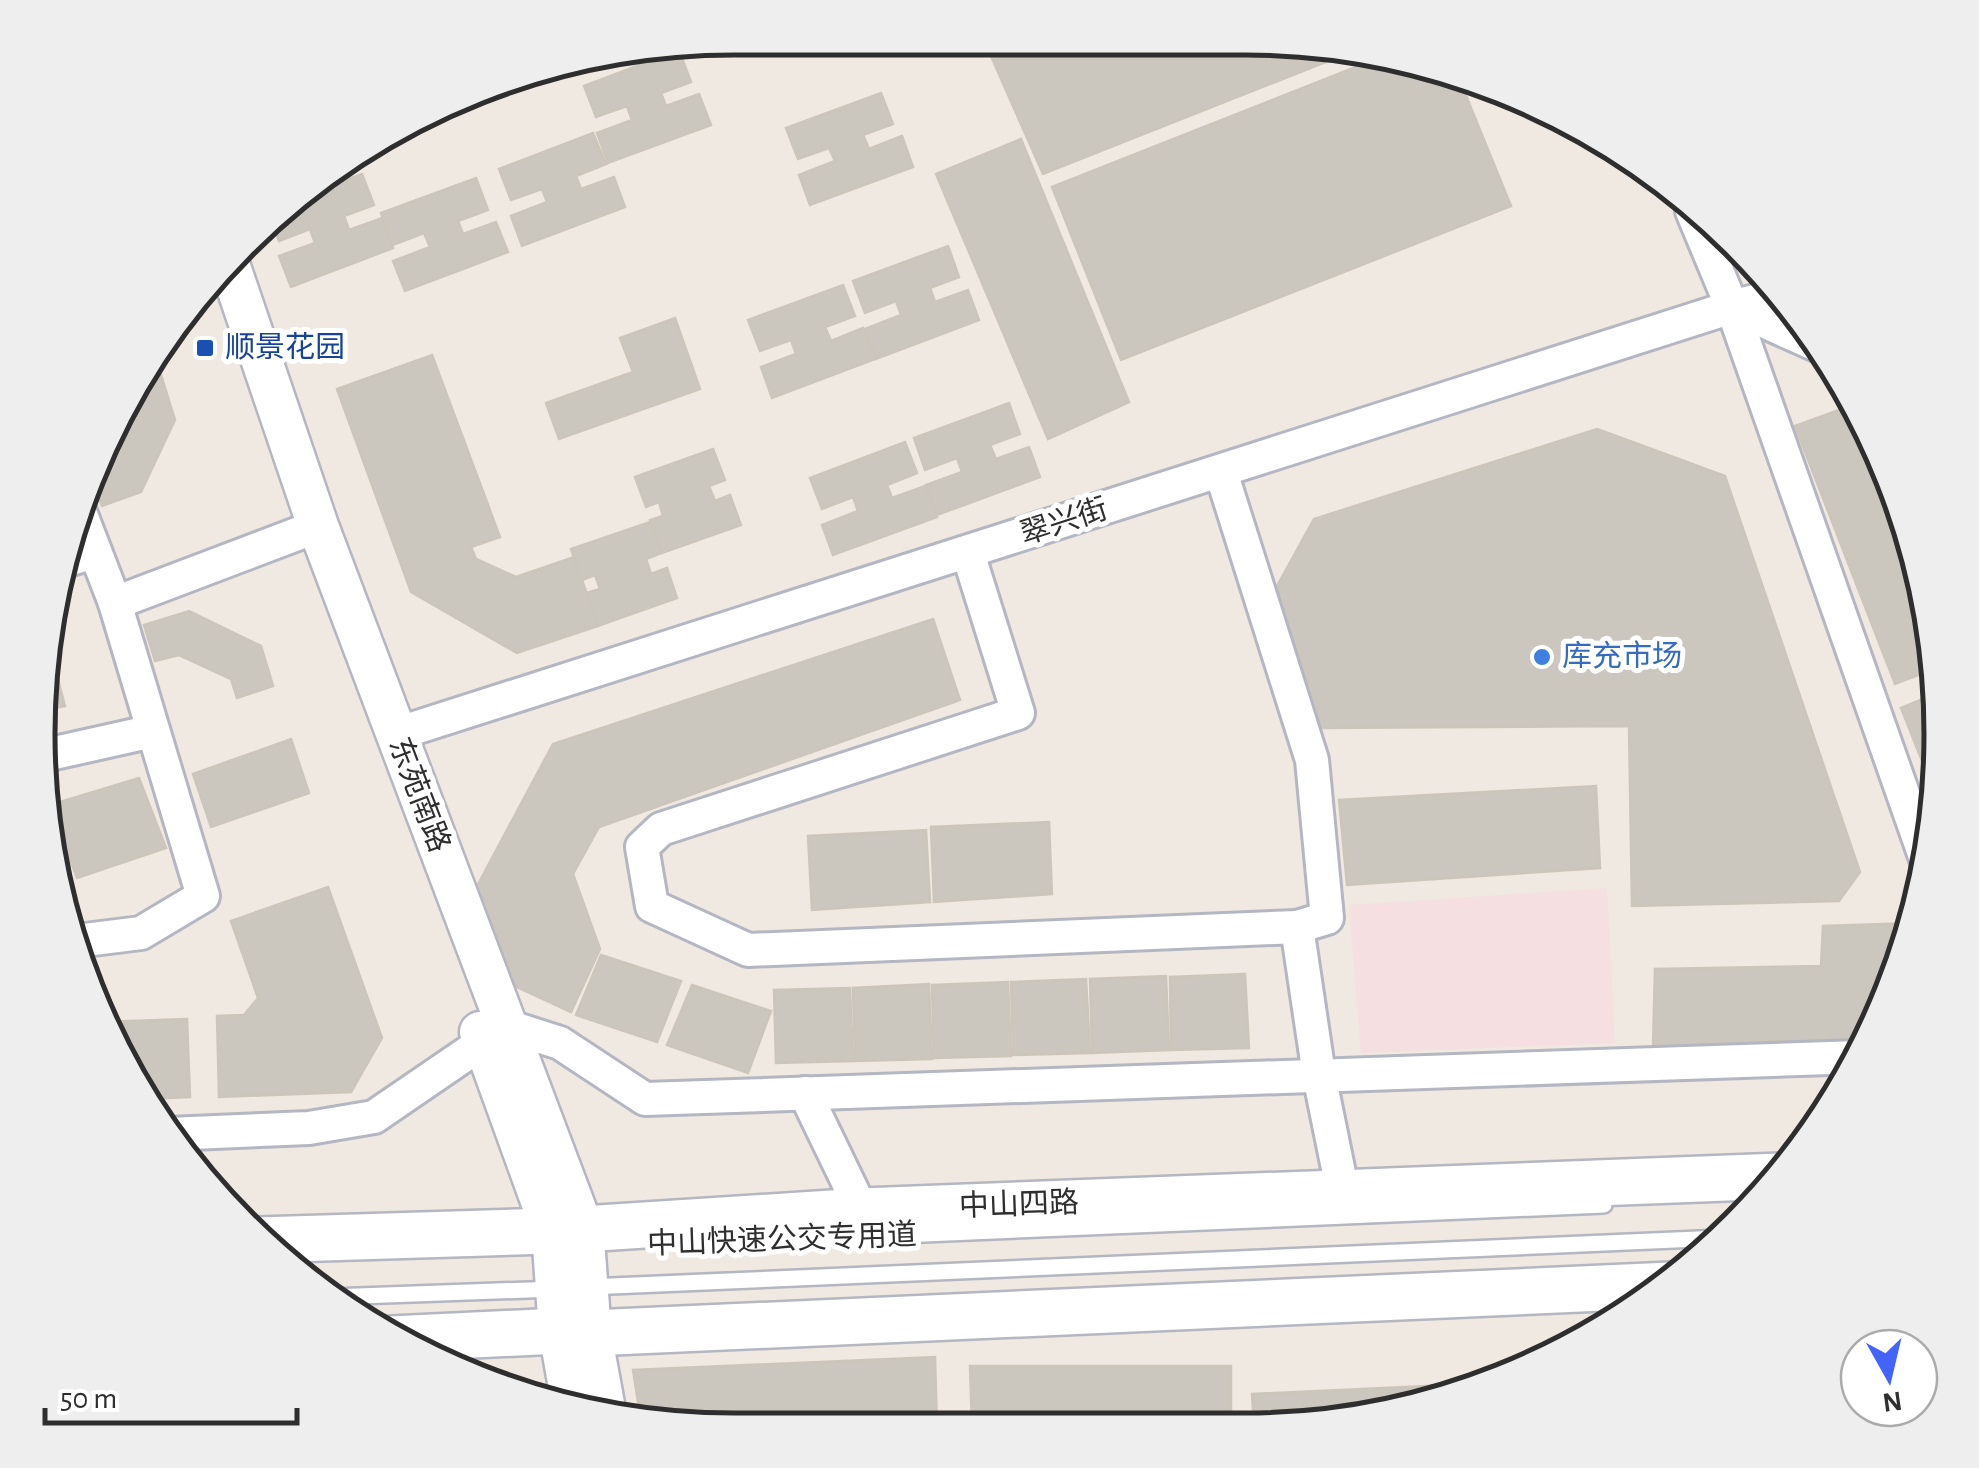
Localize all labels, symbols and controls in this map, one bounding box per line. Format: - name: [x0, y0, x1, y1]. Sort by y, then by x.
- place label: 顺景花园: [225, 331, 345, 363]
- marker: 顺景花园: [194, 337, 216, 359]
- street label: 翠兴街: [1016, 493, 1111, 550]
- place label: 库充市场: [1562, 640, 1682, 672]
- marker: 库充市场: [1531, 646, 1553, 668]
- street label: 东苑南路: [383, 733, 456, 856]
- street label: 中山四路: [958, 1186, 1079, 1222]
- street label: 中山快速公交专用道: [646, 1218, 917, 1260]
- north arrow: [1839, 1328, 1939, 1428]
- scale bar: [45, 1363, 298, 1425]
- text: 50 m: [60, 1384, 117, 1414]
- text: N: [1881, 1386, 1904, 1416]

